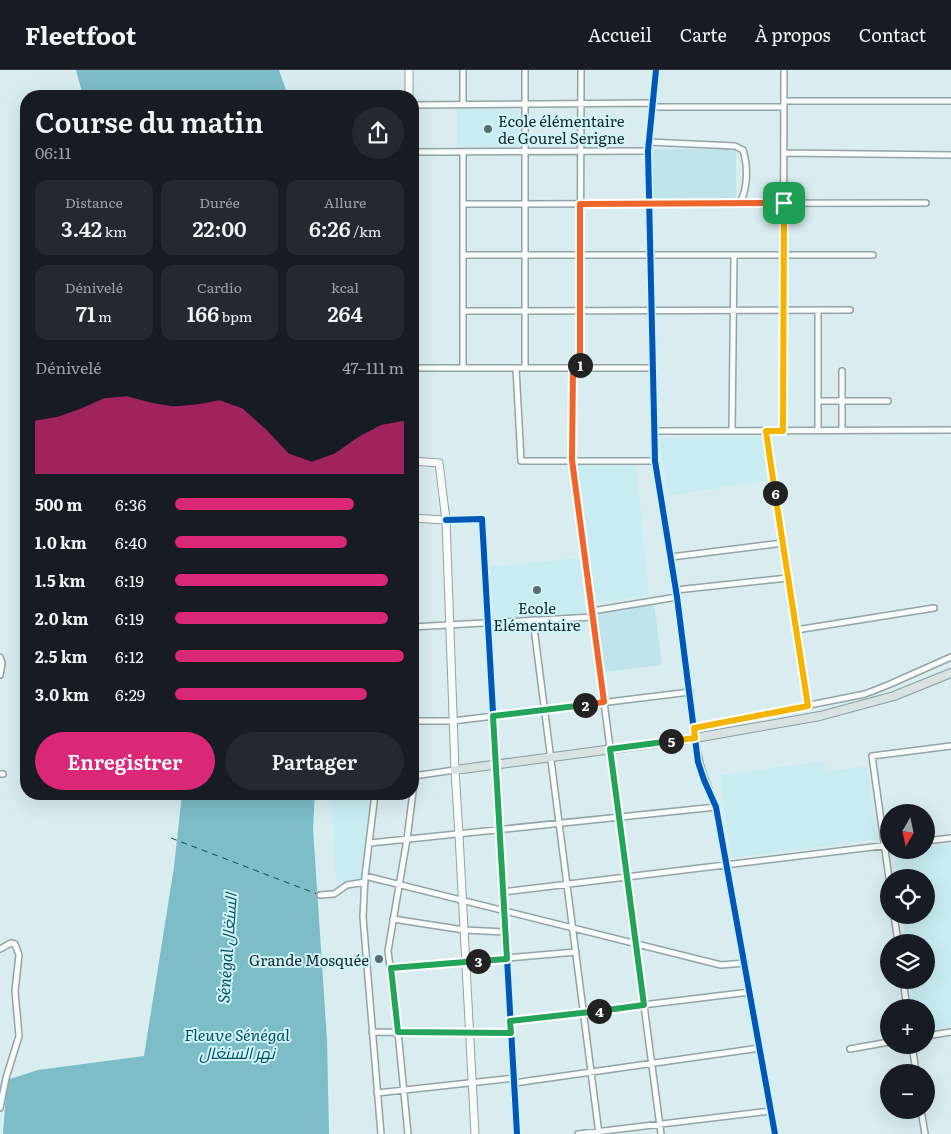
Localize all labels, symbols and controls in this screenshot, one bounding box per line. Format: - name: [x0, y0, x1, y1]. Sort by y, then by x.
- text: Fleetfoot: [25, 17, 136, 52]
- text: Accueil: [588, 21, 652, 48]
- text: Carte: [680, 21, 727, 48]
- text: À propos: [755, 21, 831, 48]
- text: Contact: [859, 21, 926, 48]
- text: Course du matin: [35, 100, 264, 142]
- button: share: [352, 107, 404, 159]
- place label: Ecole élémentaire de Gourel Serigne: [498, 109, 625, 149]
- marker: Ecole élémentaire de Gourel Serigne: [482, 123, 494, 135]
- text: 06:11: [35, 140, 71, 164]
- pin: [763, 182, 805, 224]
- icon: arrive: [770, 189, 798, 217]
- text: Distance: [65, 192, 123, 212]
- text: Durée: [199, 192, 240, 212]
- text: Allure: [324, 192, 366, 212]
- text: 3.42: [61, 212, 102, 243]
- text: 22:00: [192, 212, 247, 243]
- text: 6:26: [309, 212, 351, 243]
- text: km: [102, 221, 127, 241]
- text: /km: [351, 221, 381, 241]
- text: Dénivelé: [65, 277, 123, 297]
- text: Cardio: [197, 277, 242, 297]
- text: kcal: [331, 277, 359, 297]
- text: 71: [76, 297, 96, 328]
- text: 166: [187, 297, 219, 328]
- text: 264: [328, 297, 363, 328]
- text: m: [96, 306, 112, 326]
- text: bpm: [219, 306, 252, 326]
- pin: 1: [568, 352, 592, 378]
- text: Dénivelé: [35, 355, 101, 379]
- text: 47–111 m: [342, 355, 404, 379]
- text: 1: [578, 355, 583, 375]
- pin: 6: [762, 480, 788, 506]
- text: 6: [771, 483, 780, 503]
- text: 500 m: [35, 492, 83, 516]
- text: 6:36: [115, 492, 146, 516]
- text: 1.0 km: [35, 530, 87, 554]
- text: 6:40: [115, 530, 147, 554]
- text: 1.5 km: [35, 568, 85, 592]
- text: 6:19: [115, 568, 144, 592]
- marker: Ecole Elémentaire: [531, 584, 543, 596]
- place label: Ecole Elémentaire: [493, 596, 581, 636]
- text: 2.0 km: [35, 606, 89, 630]
- text: 6:19: [115, 606, 144, 630]
- text: 2.5 km: [35, 644, 87, 668]
- text: 6:12: [115, 644, 144, 668]
- text: 3.0 km: [35, 682, 89, 706]
- text: 6:29: [115, 682, 145, 706]
- pin: 2: [572, 692, 598, 718]
- text: 2: [582, 695, 589, 715]
- pin: 5: [658, 728, 684, 754]
- text: 5: [668, 731, 675, 751]
- button: Enregistrer: [35, 732, 215, 790]
- button: Partager: [225, 732, 404, 790]
- north arrow: [880, 804, 935, 859]
- map controls: [880, 804, 935, 1119]
- button: locate: [880, 869, 935, 924]
- water label: Sénégal السنغال: [210, 890, 242, 1004]
- button: layers: [880, 934, 935, 989]
- place label: Grande Mosquée: [249, 948, 369, 971]
- pin: 3: [466, 948, 490, 974]
- text: 3: [475, 951, 482, 971]
- marker: Grande Mosquée: [373, 953, 385, 965]
- pin: 4: [586, 998, 612, 1024]
- button: +: [880, 999, 935, 1054]
- text: 4: [595, 1001, 604, 1021]
- water label: Fleuve Sénégal نهر السنغال: [184, 1022, 290, 1064]
- button: −: [880, 1064, 935, 1119]

